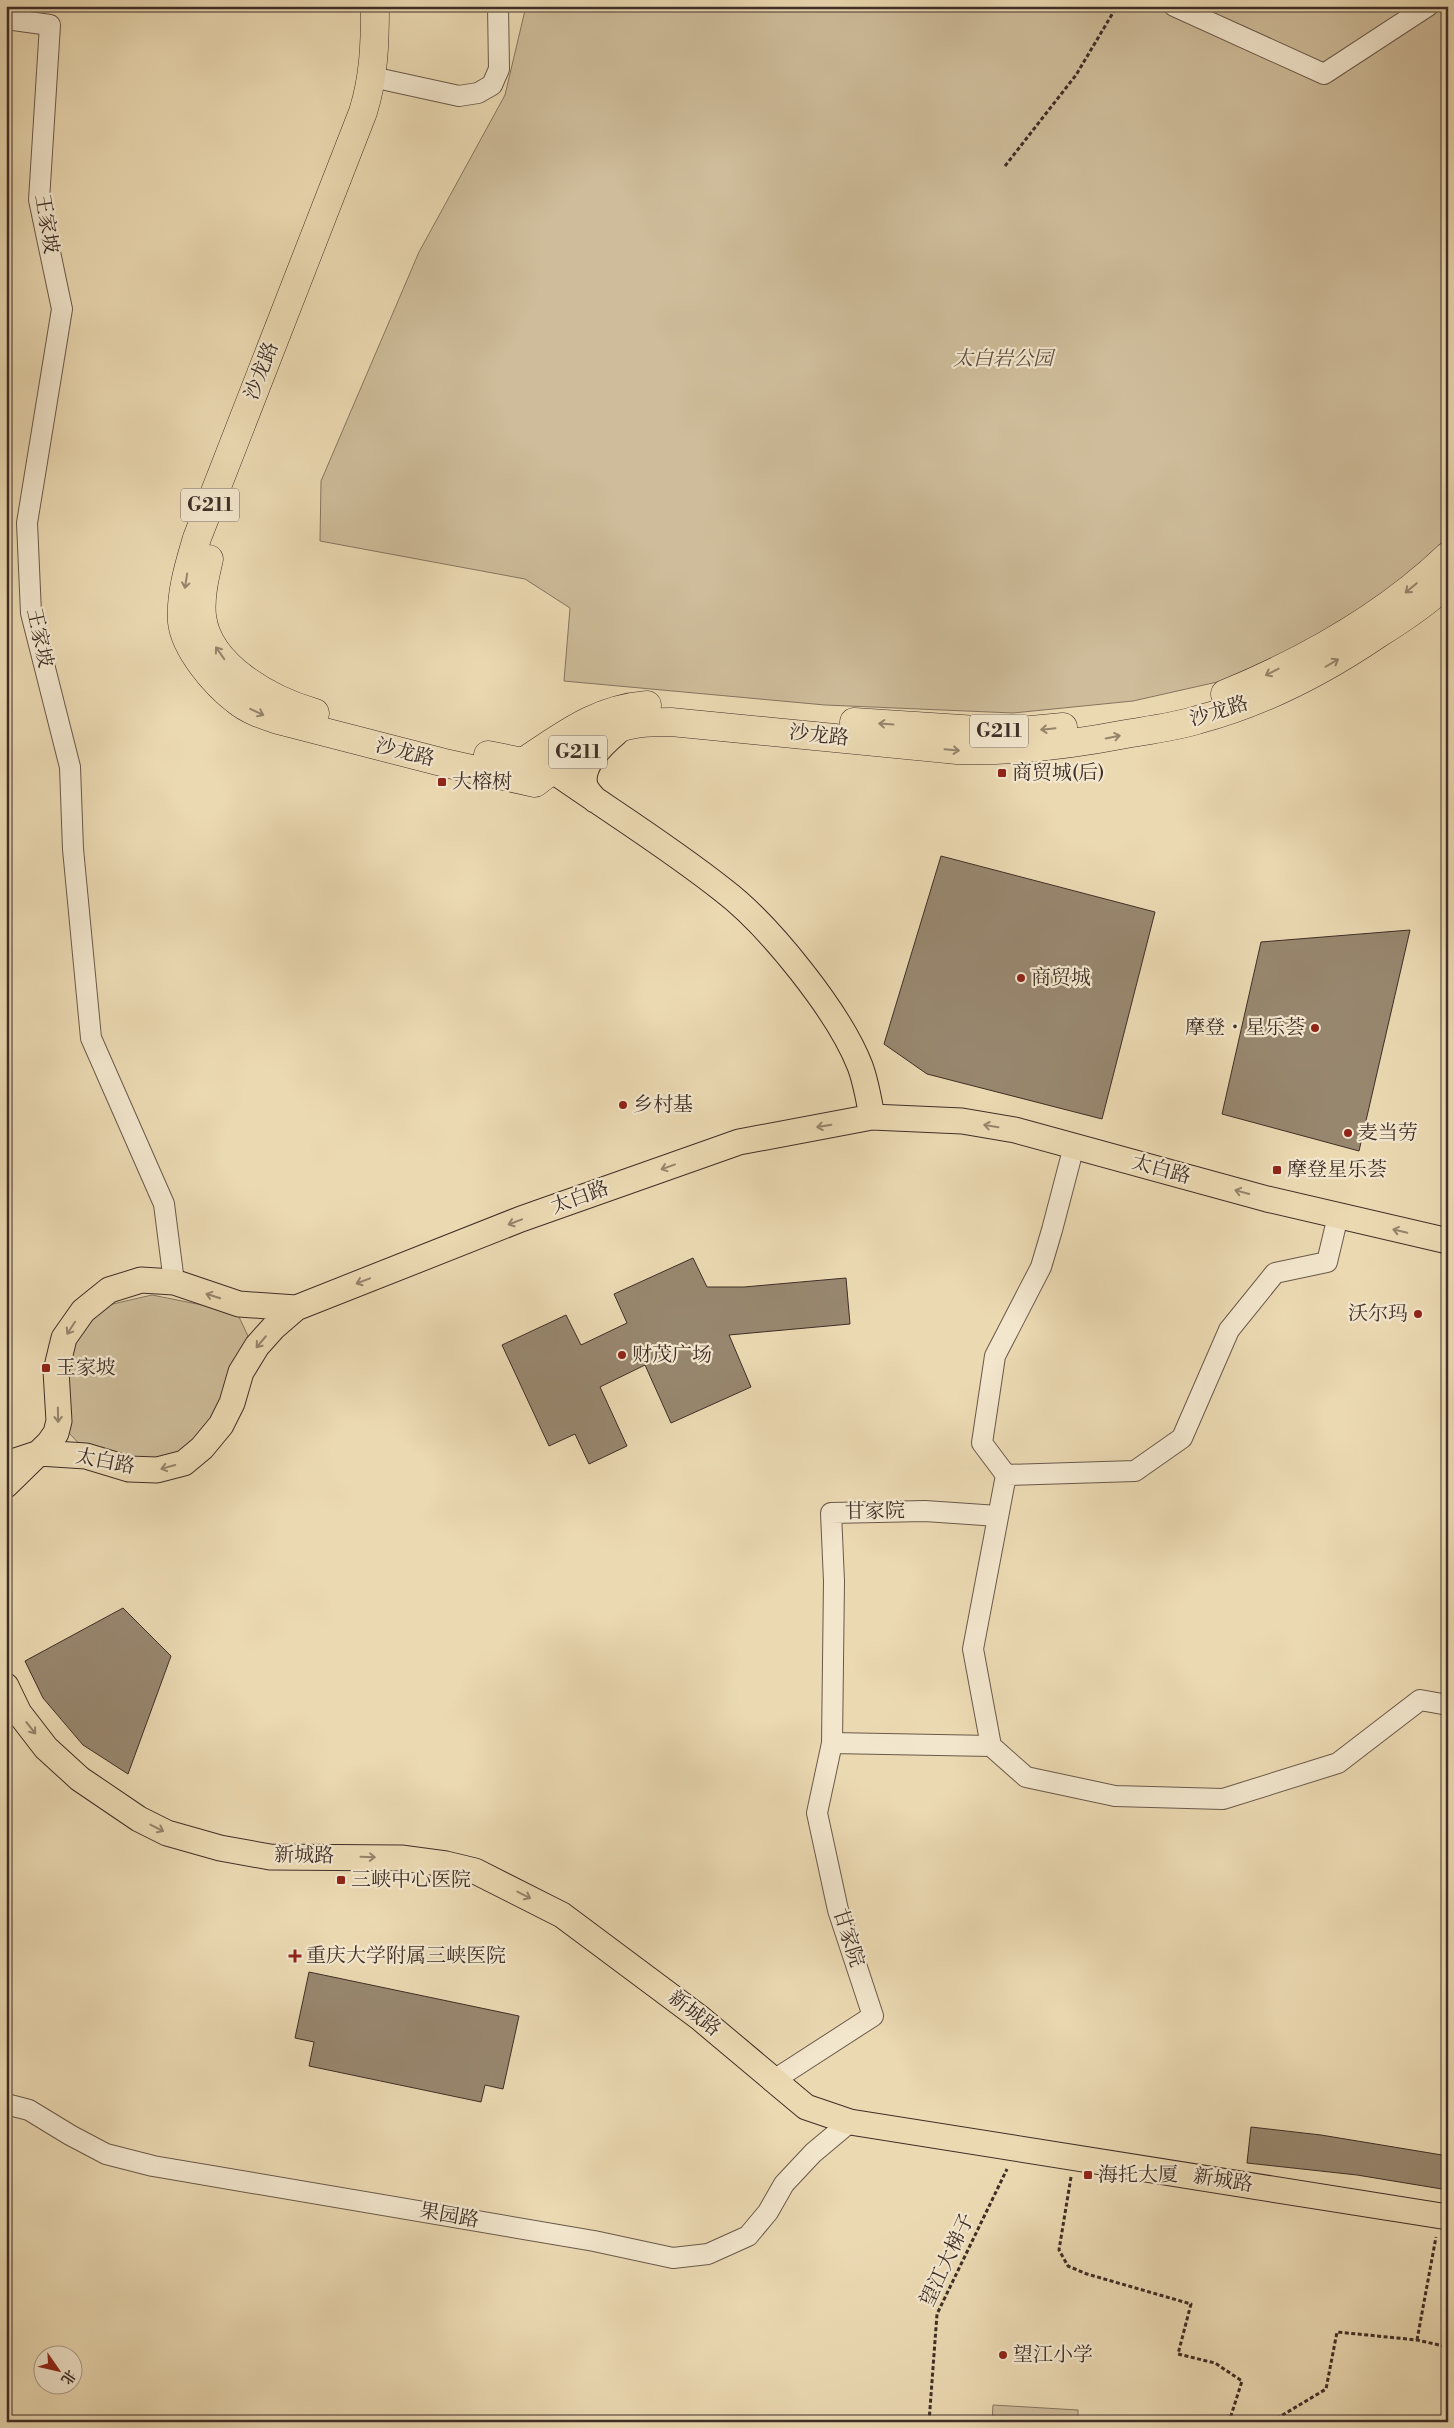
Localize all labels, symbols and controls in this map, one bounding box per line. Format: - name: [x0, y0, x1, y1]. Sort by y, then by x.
- street label: 王家坡: [29, 192, 63, 256]
- street label: 沙龙路: [240, 339, 284, 403]
- park label: 太白岩公园: [953, 347, 1056, 372]
- road number: G211: [181, 488, 239, 522]
- one-way arrow: [180, 572, 190, 588]
- one-way arrow: [1405, 583, 1418, 594]
- street label: 王家坡: [21, 606, 57, 670]
- one-way arrow: [215, 646, 225, 660]
- one-way arrow: [1325, 658, 1340, 668]
- one-way arrow: [1265, 667, 1280, 677]
- street label: 沙龙路: [1187, 691, 1251, 733]
- one-way arrow: [249, 708, 264, 718]
- road number: G211: [970, 714, 1028, 748]
- one-way arrow: [879, 719, 895, 729]
- street label: 沙龙路: [788, 720, 850, 752]
- one-way arrow: [1041, 724, 1057, 734]
- one-way arrow: [1105, 732, 1121, 741]
- street label: 沙龙路: [373, 734, 437, 772]
- road number: G211: [549, 736, 607, 769]
- one-way arrow: [944, 745, 960, 754]
- place label: 商贸城(后): [1012, 761, 1104, 786]
- marker: 商贸城(后): [996, 767, 1008, 779]
- place label: 大榕树: [452, 770, 512, 795]
- marker: 大榕树: [436, 776, 448, 788]
- place label: 商贸城: [1031, 966, 1091, 991]
- marker: 商贸城: [1015, 972, 1027, 984]
- place label: 摩登・星乐荟: [1185, 1016, 1305, 1041]
- marker: 摩登・星乐荟: [1309, 1022, 1321, 1034]
- place label: 乡村基: [633, 1093, 693, 1118]
- marker: 乡村基: [617, 1099, 629, 1111]
- one-way arrow: [984, 1121, 1000, 1131]
- place label: 麦当劳: [1358, 1121, 1418, 1146]
- one-way arrow: [817, 1122, 833, 1132]
- marker: 麦当劳: [1342, 1127, 1354, 1139]
- street label: 太白路: [1129, 1150, 1193, 1190]
- place label: 摩登星乐荟: [1287, 1158, 1387, 1183]
- one-way arrow: [660, 1163, 676, 1172]
- marker: 摩登星乐荟: [1271, 1164, 1283, 1176]
- street label: 太白路: [548, 1176, 612, 1220]
- one-way arrow: [1235, 1187, 1251, 1196]
- one-way arrow: [507, 1218, 523, 1227]
- one-way arrow: [1393, 1226, 1409, 1235]
- one-way arrow: [356, 1277, 371, 1286]
- one-way arrow: [206, 1291, 222, 1300]
- place label: 沃尔玛: [1348, 1302, 1408, 1327]
- marker: 沃尔玛: [1412, 1308, 1424, 1320]
- one-way arrow: [66, 1321, 76, 1335]
- one-way arrow: [255, 1335, 266, 1348]
- place label: 财茂广场: [632, 1343, 712, 1368]
- marker: 财茂广场: [616, 1349, 628, 1361]
- place label: 王家坡: [56, 1356, 116, 1381]
- marker: 王家坡: [40, 1362, 52, 1374]
- one-way arrow: [53, 1407, 63, 1423]
- street label: 太白路: [73, 1444, 137, 1480]
- one-way arrow: [161, 1463, 177, 1472]
- street label: 甘家院: [845, 1499, 905, 1525]
- one-way arrow: [25, 1721, 36, 1734]
- one-way arrow: [149, 1824, 164, 1833]
- street label: 新城路: [274, 1843, 334, 1869]
- one-way arrow: [360, 1853, 376, 1862]
- place label: 三峡中心医院: [351, 1868, 471, 1893]
- marker: 三峡中心医院: [335, 1874, 347, 1886]
- one-way arrow: [516, 1890, 531, 1900]
- street label: 甘家院: [827, 1906, 869, 1970]
- place label: 重庆大学附属三峡医院: [306, 1944, 506, 1969]
- marker: 重庆大学附属三峡医院: [288, 1949, 302, 1963]
- street label: 新城路: [663, 1986, 725, 2042]
- place label: 海托大厦: [1098, 2163, 1178, 2188]
- street label: 新城路: [1191, 2164, 1255, 2198]
- marker: 海托大厦: [1082, 2169, 1094, 2181]
- street label: 果园路: [417, 2198, 481, 2234]
- street label: 望江大梯子: [916, 2209, 980, 2311]
- place label: 望江小学: [1013, 2343, 1093, 2368]
- north arrow: [32, 2346, 82, 2396]
- marker: 望江小学: [997, 2349, 1009, 2361]
- text: 北: [57, 2366, 79, 2388]

